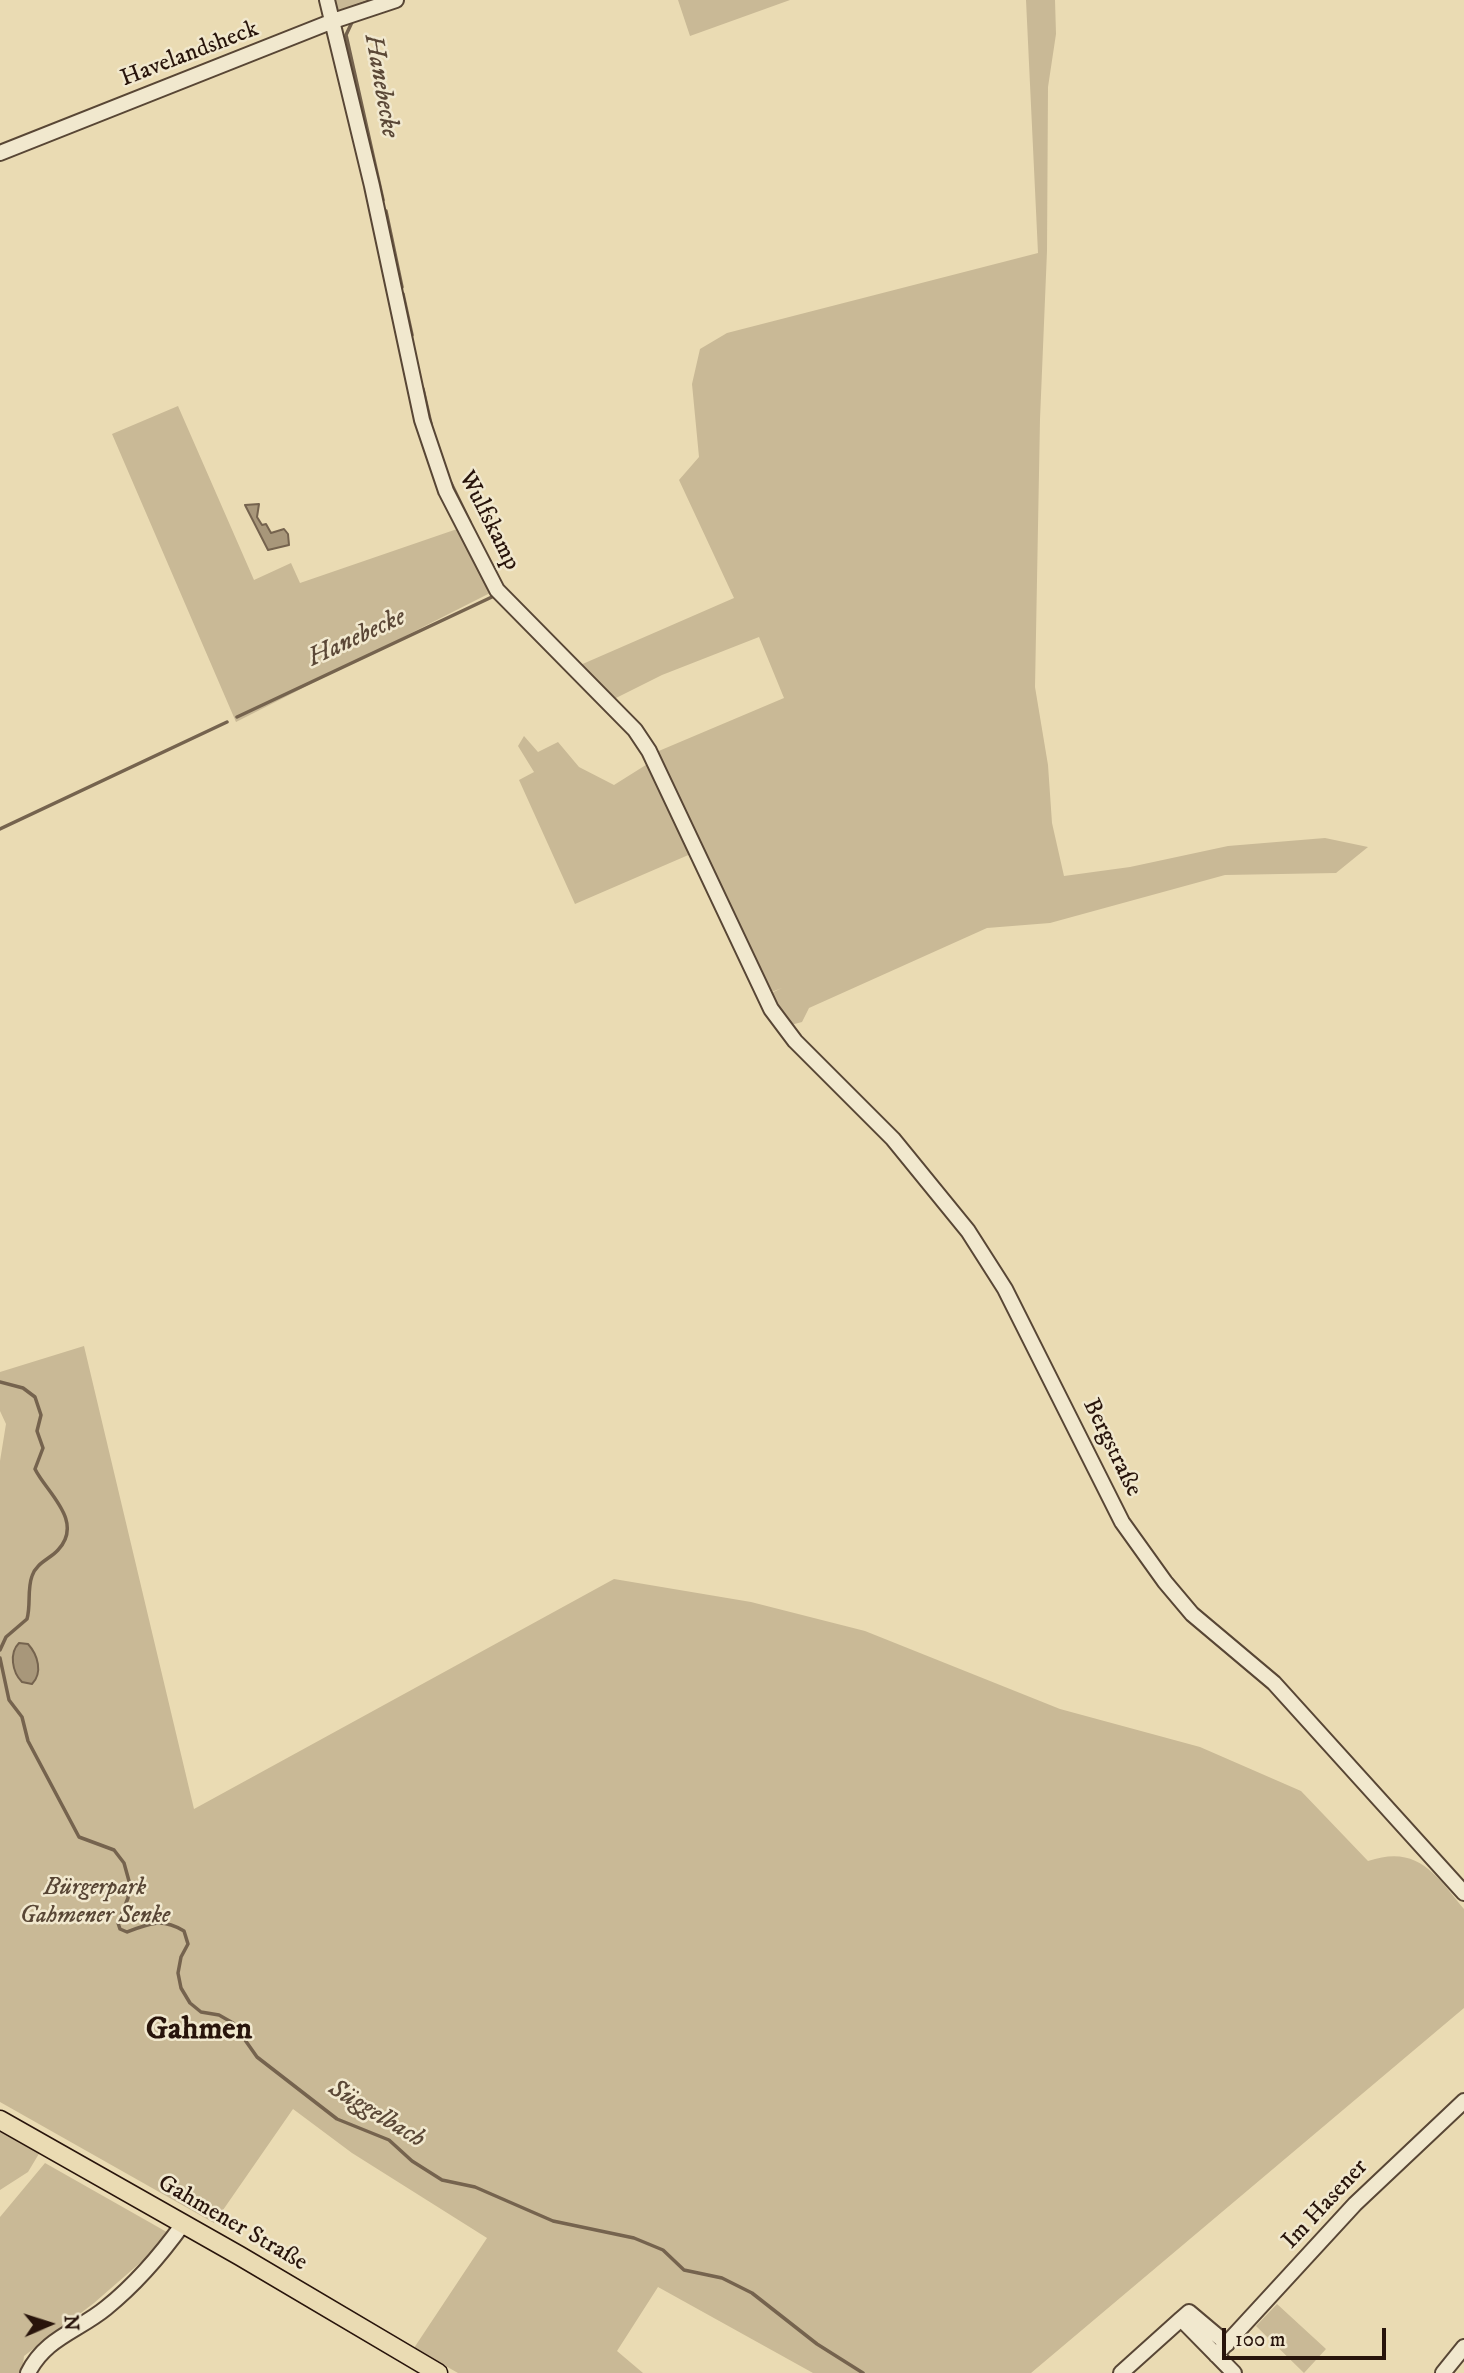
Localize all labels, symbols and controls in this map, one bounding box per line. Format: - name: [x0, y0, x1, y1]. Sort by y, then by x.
- street label: Havelandsheck: [117, 16, 263, 94]
- water label: Hanebecke: [356, 32, 404, 140]
- street label: Wulfskamp: [451, 467, 525, 575]
- water label: Hanebecke: [303, 603, 411, 675]
- street label: Bergstraße: [1075, 1394, 1147, 1502]
- park label: Bürgerpark Gahmener Senke: [20, 1875, 170, 1931]
- district label: Gahmen: [146, 2012, 252, 2050]
- water label: Süggelbach: [322, 2074, 430, 2156]
- street label: Im Hasener: [1277, 2154, 1375, 2256]
- street label: Gahmener Straße: [152, 2170, 312, 2278]
- north arrow: [14, 2289, 84, 2359]
- text: N: [59, 2314, 82, 2331]
- scale bar: [1226, 2314, 1390, 2358]
- text: 100 m: [1235, 2327, 1286, 2353]

